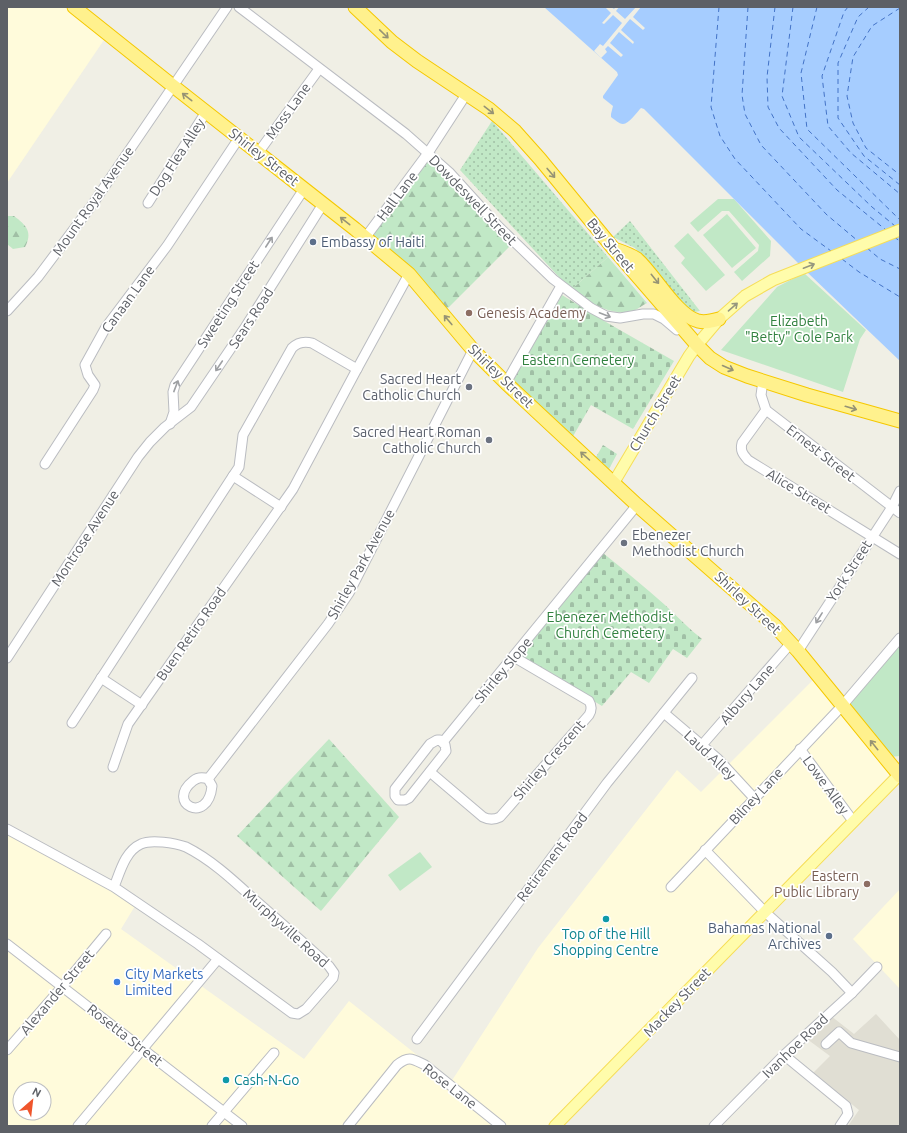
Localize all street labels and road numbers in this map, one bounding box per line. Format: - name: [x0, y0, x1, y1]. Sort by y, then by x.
- street label: Moss Lane: [262, 80, 314, 142]
- street label: Dog Flea Alley: [146, 115, 208, 199]
- street label: Shirley Street: [226, 125, 303, 190]
- street label: Mount Royal Avenue: [49, 143, 137, 259]
- street label: Dowdeswell Street: [426, 152, 520, 249]
- street label: Hall Lane: [373, 168, 421, 224]
- street label: Bay Street: [584, 215, 638, 275]
- street label: Sweeting Street: [194, 257, 262, 351]
- street label: Canaan Lane: [98, 262, 158, 336]
- street label: Sears Road: [225, 285, 277, 351]
- street label: Shirley Street: [465, 341, 537, 411]
- street label: Church Street: [626, 371, 684, 454]
- street label: Ernest Street: [783, 421, 859, 485]
- street label: Alice Street: [764, 465, 835, 517]
- street label: Montrose Avenue: [48, 487, 122, 589]
- street label: Shirley Park Avenue: [324, 506, 398, 622]
- street label: York Street: [823, 537, 875, 605]
- street label: Shirley Street: [712, 568, 785, 638]
- street label: Buen Retiro Road: [153, 584, 229, 684]
- street label: Shirley Slope: [471, 634, 535, 706]
- street label: Albury Lane: [716, 661, 778, 727]
- street label: Shirley Crescent: [510, 716, 588, 803]
- street label: Laud Alley: [681, 727, 739, 783]
- street label: Lowe Alley: [800, 753, 853, 817]
- street label: Bilney Lane: [726, 764, 786, 828]
- street label: Retirement Road: [513, 809, 591, 905]
- street label: Murphyville Road: [240, 885, 332, 971]
- street label: Alexander Street: [17, 946, 98, 1038]
- street label: Mackey Street: [640, 964, 714, 1040]
- street label: Rosetta Street: [84, 1001, 166, 1070]
- street label: Ivanhoe Road: [759, 1011, 831, 1081]
- street label: Rose Lane: [420, 1060, 480, 1112]

